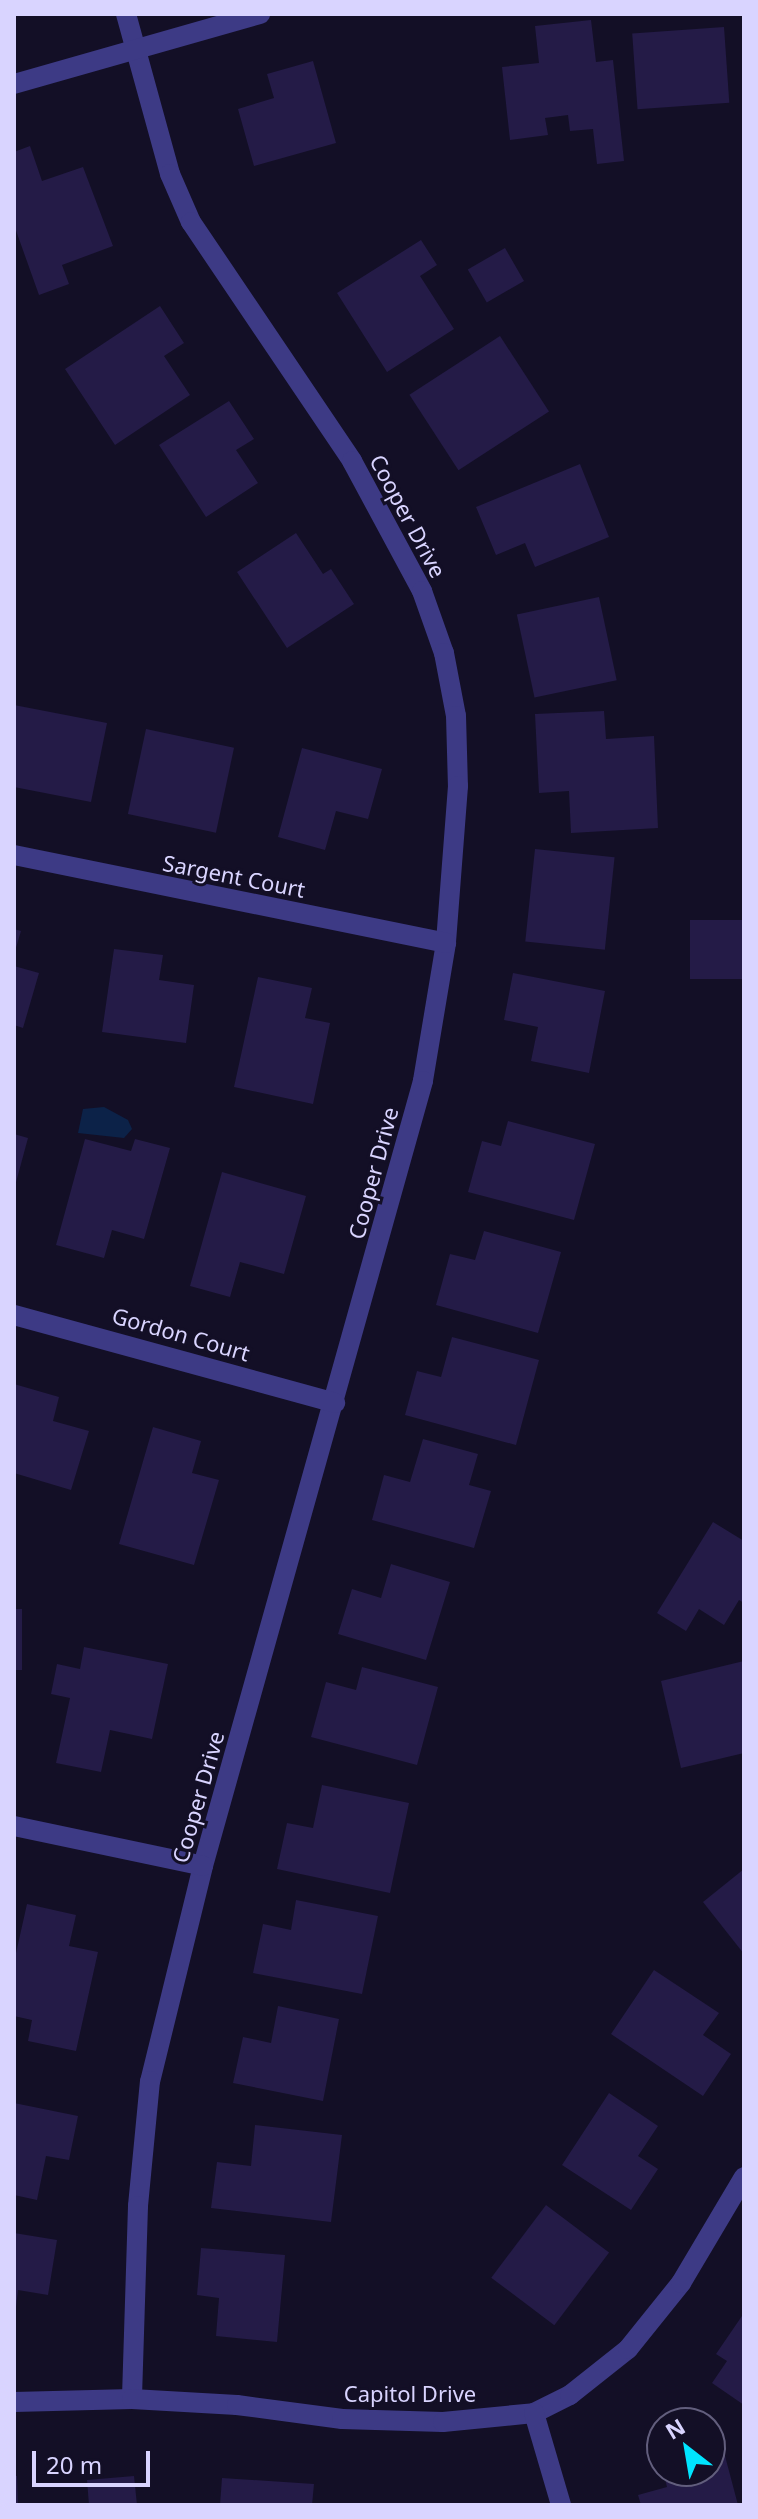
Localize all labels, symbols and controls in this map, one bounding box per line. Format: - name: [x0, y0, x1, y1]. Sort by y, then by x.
- street label: Cooper Drive: [364, 450, 452, 582]
- street label: Sargent Court: [161, 849, 307, 903]
- street label: Cooper Drive: [343, 1104, 403, 1242]
- street label: Gordon Court: [109, 1302, 253, 1366]
- street label: Cooper Drive: [167, 1728, 229, 1866]
- street label: Capitol Drive: [344, 2381, 476, 2407]
- north arrow: [646, 2407, 726, 2487]
- text: N: [659, 2411, 690, 2446]
- scale bar: [36, 2435, 154, 2485]
- text: 20 m: [46, 2448, 102, 2481]

